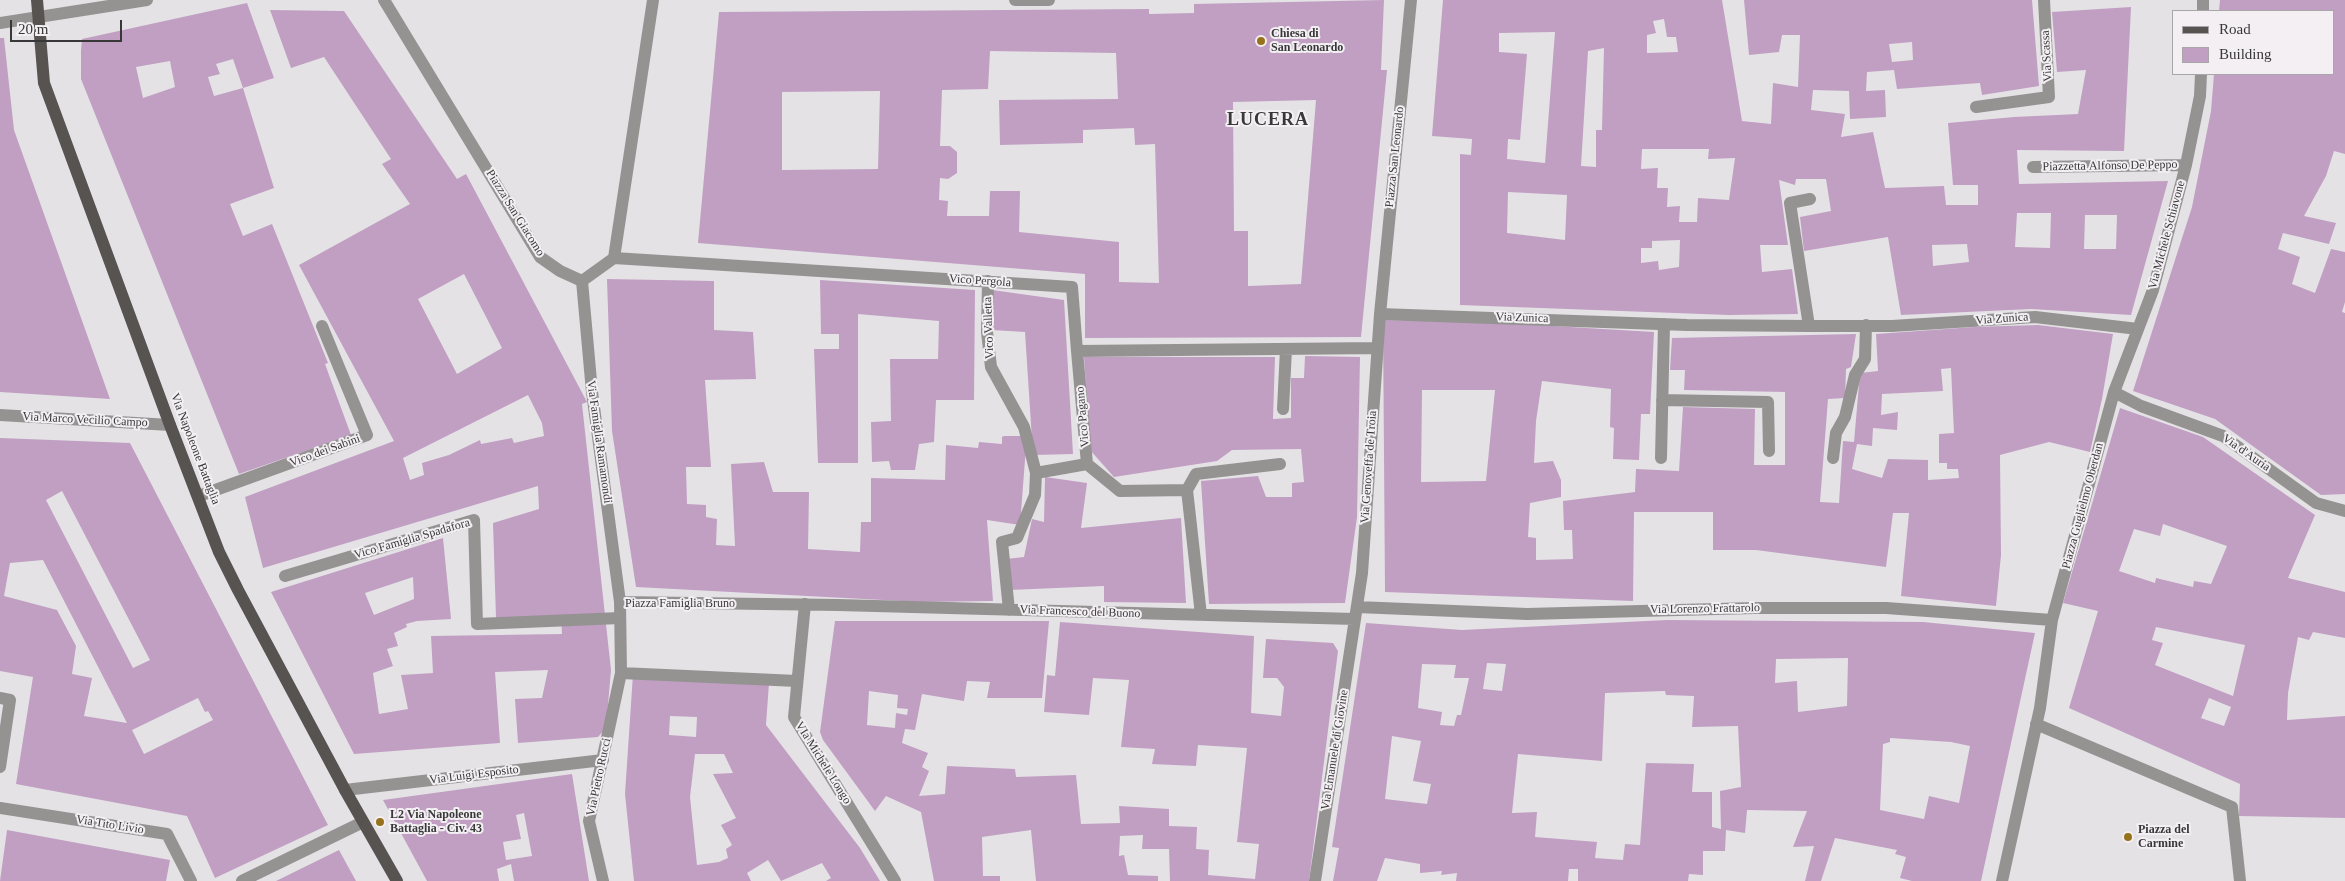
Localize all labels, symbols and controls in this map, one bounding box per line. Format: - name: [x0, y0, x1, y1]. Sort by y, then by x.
- scale bar: [12, 10, 125, 42]
- legend: [2172, 10, 2335, 75]
- text: 20 m: [18, 21, 48, 37]
- text: Road: [2219, 21, 2251, 37]
- place label: Chiesa di San Leonardo: [1271, 27, 1343, 55]
- street label: Via Scassa: [2038, 30, 2056, 82]
- marker: Chiesa di San Leonardo: [1255, 35, 1267, 47]
- text: Building: [2219, 46, 2272, 62]
- street label: Piazza San Leonardo: [1383, 106, 1407, 208]
- district label: LUCERA: [1226, 109, 1310, 131]
- street label: Piazzetta Alfonso De Peppo: [2042, 158, 2178, 174]
- street label: Piazza San Giacomo: [483, 167, 547, 259]
- street label: Via Michele Schiavone: [2146, 179, 2188, 291]
- street label: Vico Pergola: [949, 272, 1011, 290]
- street label: Vico Valletta: [981, 297, 997, 359]
- street label: Via Zunica: [1495, 310, 1549, 326]
- street label: Via Zunica: [1975, 310, 2029, 328]
- street label: Via Famiglia Ramamondi: [583, 380, 615, 504]
- street label: Vico Pagano: [1073, 386, 1093, 448]
- street label: Via Napoleone Battaglia: [167, 391, 223, 507]
- street label: Via Marco Vecilio Campo: [22, 410, 148, 430]
- street label: Via Genoveffa de Troia: [1358, 410, 1380, 524]
- street label: Via d'Auria: [2219, 431, 2273, 475]
- street label: Vico dei Sabini: [288, 432, 362, 470]
- street label: Piazza Guglielmo Oberdan: [2059, 441, 2107, 571]
- street label: Vico Famiglia Spadafora: [352, 516, 472, 562]
- street label: Piazza Famiglia Bruno: [625, 597, 735, 611]
- street label: Via Lorenzo Frattarolo: [1650, 601, 1760, 617]
- street label: Via Francesco del Buono: [1019, 603, 1141, 621]
- street label: Via Emanuele di Giovine: [1318, 689, 1352, 811]
- street label: VIa Michele Longo: [792, 719, 854, 807]
- street label: Via Pietro Rucci: [584, 737, 614, 817]
- street label: Via Luigi Esposito: [428, 762, 520, 788]
- place label: L2 Via Napoleone Battaglia - Civ. 43: [390, 808, 482, 836]
- street label: Via Tito Livio: [75, 813, 145, 837]
- marker: L2 Via Napoleone Battaglia - Civ. 43: [374, 816, 386, 828]
- place label: Piazza del Carmine: [2138, 823, 2190, 851]
- marker: Piazza del Carmine: [2122, 831, 2134, 843]

